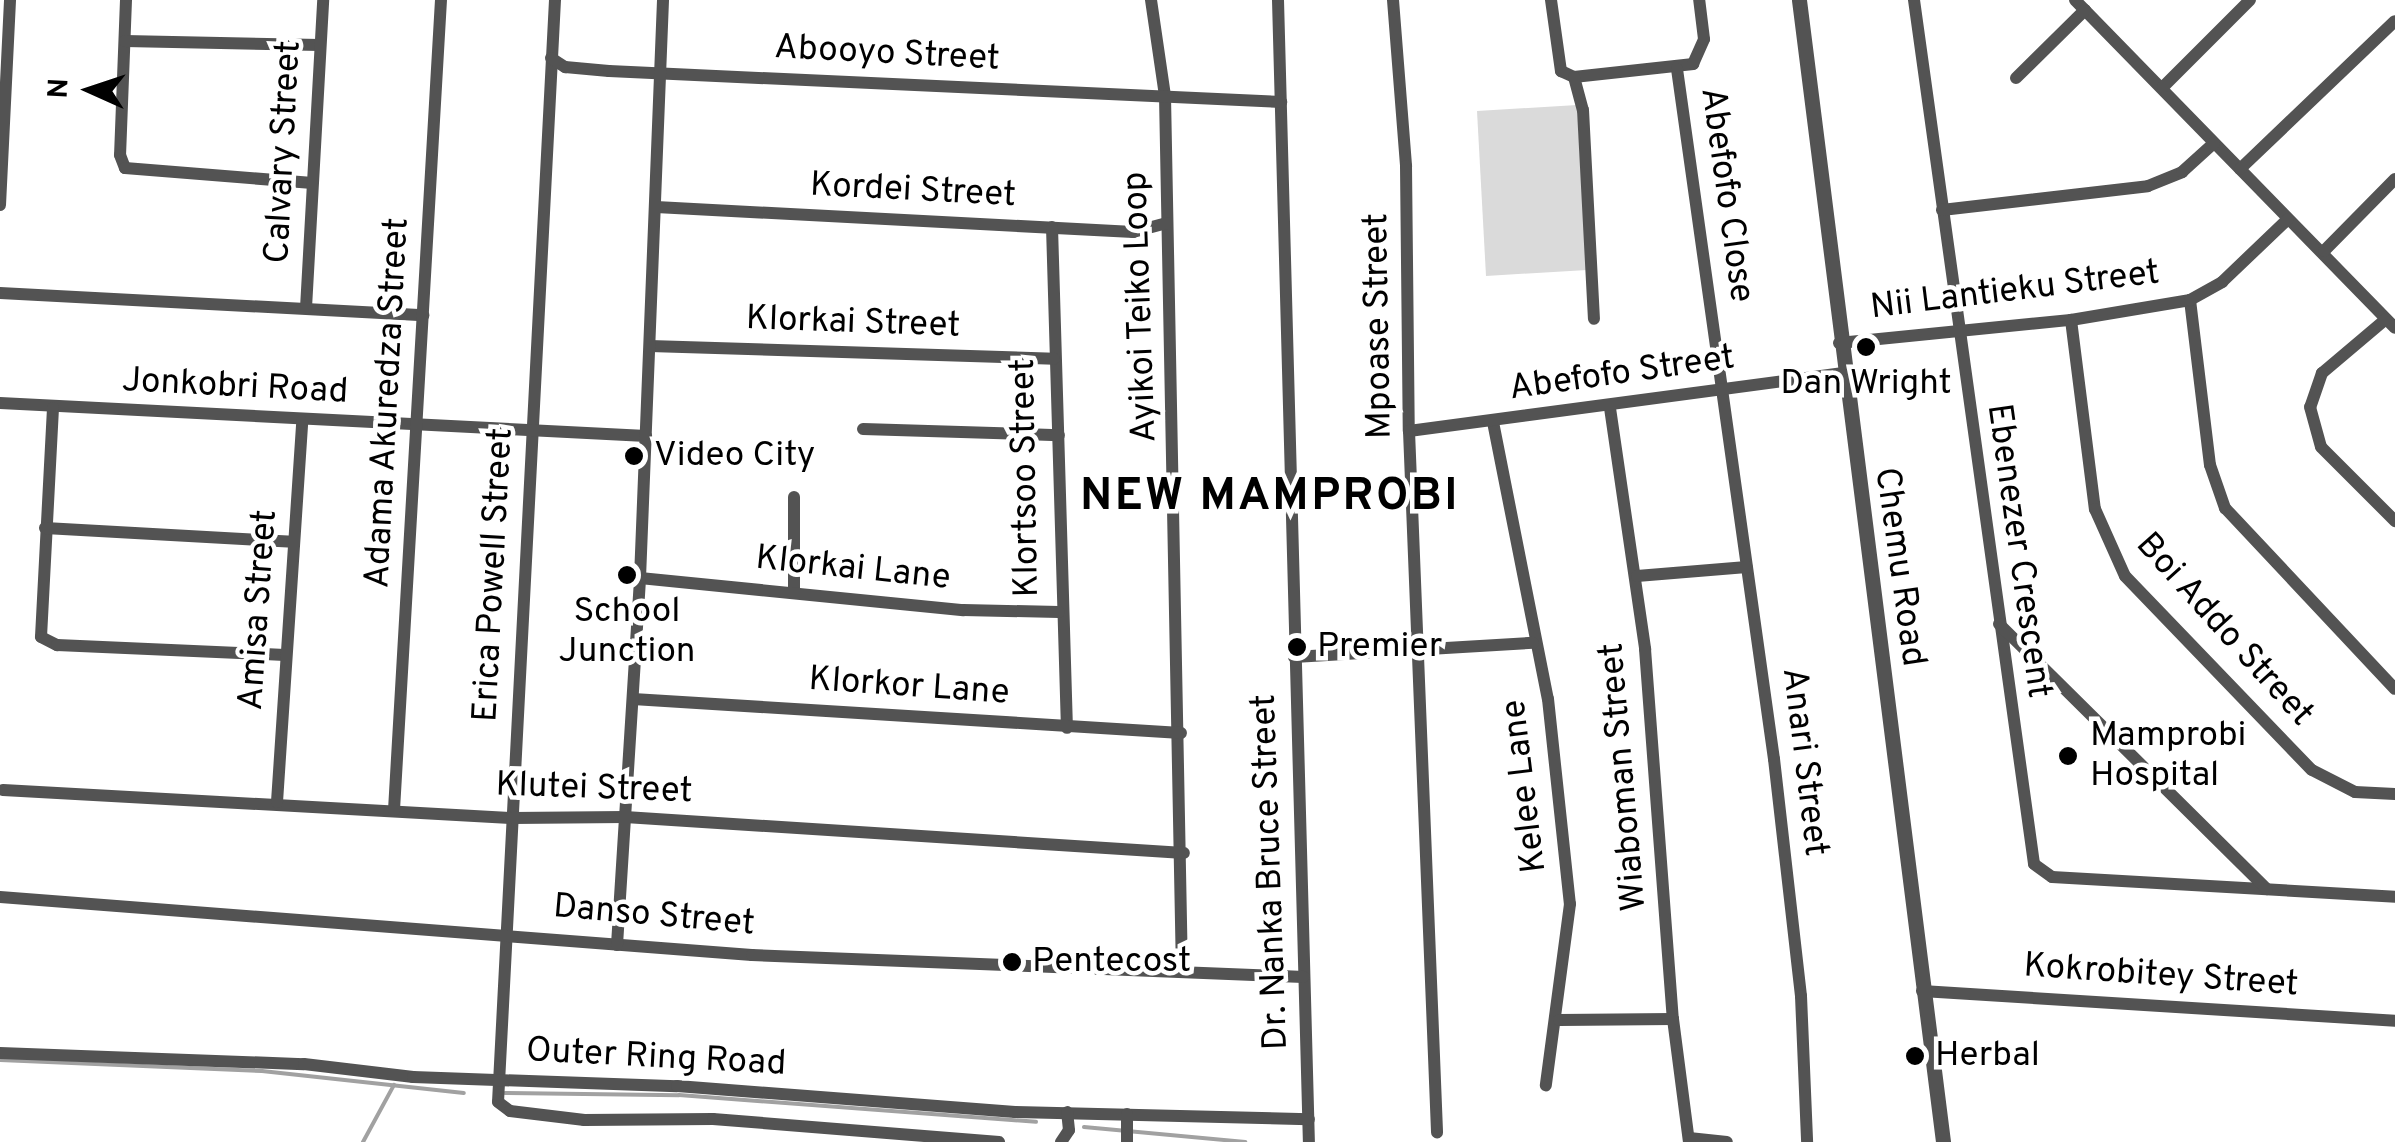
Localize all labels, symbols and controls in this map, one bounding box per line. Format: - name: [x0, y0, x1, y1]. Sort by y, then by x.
- street label: Abooyo Street: [773, 27, 1001, 81]
- street label: Calvary Street: [257, 39, 311, 265]
- north arrow: [40, 40, 140, 140]
- text: N: [42, 77, 79, 99]
- street label: Abefofo Close: [1690, 85, 1762, 305]
- street label: Kordei Street: [809, 165, 1017, 217]
- street label: Ayikoi Teiko Loop: [1115, 170, 1167, 444]
- street label: Mpoase Street: [1356, 212, 1402, 440]
- street label: Adama Akuredza Street: [357, 216, 419, 590]
- street label: Nii Lantieku Street: [1868, 252, 2162, 330]
- street label: Klorkai Street: [745, 298, 961, 348]
- marker: Dan Wright: [1855, 336, 1877, 358]
- street label: Abefofo Street: [1507, 337, 1737, 411]
- street label: Klortsoo Street: [1003, 358, 1049, 598]
- street label: Jonkobri Road: [121, 360, 349, 414]
- place label: Dan Wright: [1780, 363, 1952, 405]
- street label: Ebenezer Crescent: [1977, 401, 2059, 701]
- street label: Erica Powell Street: [465, 427, 523, 723]
- place label: Video City: [654, 435, 815, 477]
- marker: Video City: [623, 445, 645, 467]
- street label: Chemu Road: [1864, 465, 1934, 669]
- district label: NEW MAMPROBI: [1080, 471, 1460, 525]
- street label: Amisa Street: [231, 508, 287, 712]
- street label: Boi Addo Street: [2126, 524, 2322, 736]
- street label: Klorkai Lane: [753, 538, 953, 600]
- marker: School Junction: [616, 564, 638, 586]
- place label: School Junction: [559, 591, 695, 673]
- place label: Premier: [1317, 626, 1442, 668]
- marker: Premier: [1286, 636, 1308, 658]
- street label: Wiaboman Street: [1591, 641, 1657, 913]
- street label: Klorkor Lane: [807, 659, 1011, 715]
- street label: Anari Street: [1772, 665, 1836, 859]
- street label: Dr. Nanka Bruce Street: [1244, 693, 1298, 1051]
- street label: Kelee Lane: [1494, 697, 1556, 875]
- place label: Mamprobi Hospital: [2090, 715, 2246, 797]
- marker: Mamprobi Hospital: [2055, 743, 2081, 769]
- street label: Klutei Street: [495, 765, 693, 813]
- street label: Danso Street: [552, 886, 756, 946]
- place label: Pentecost: [1032, 941, 1191, 983]
- street label: Kokrobitey Street: [2022, 945, 2300, 1007]
- marker: Pentecost: [1001, 951, 1023, 973]
- street label: Outer Ring Road: [525, 1030, 787, 1086]
- place label: Herbal: [1935, 1035, 2040, 1077]
- marker: Herbal: [1904, 1045, 1926, 1067]

